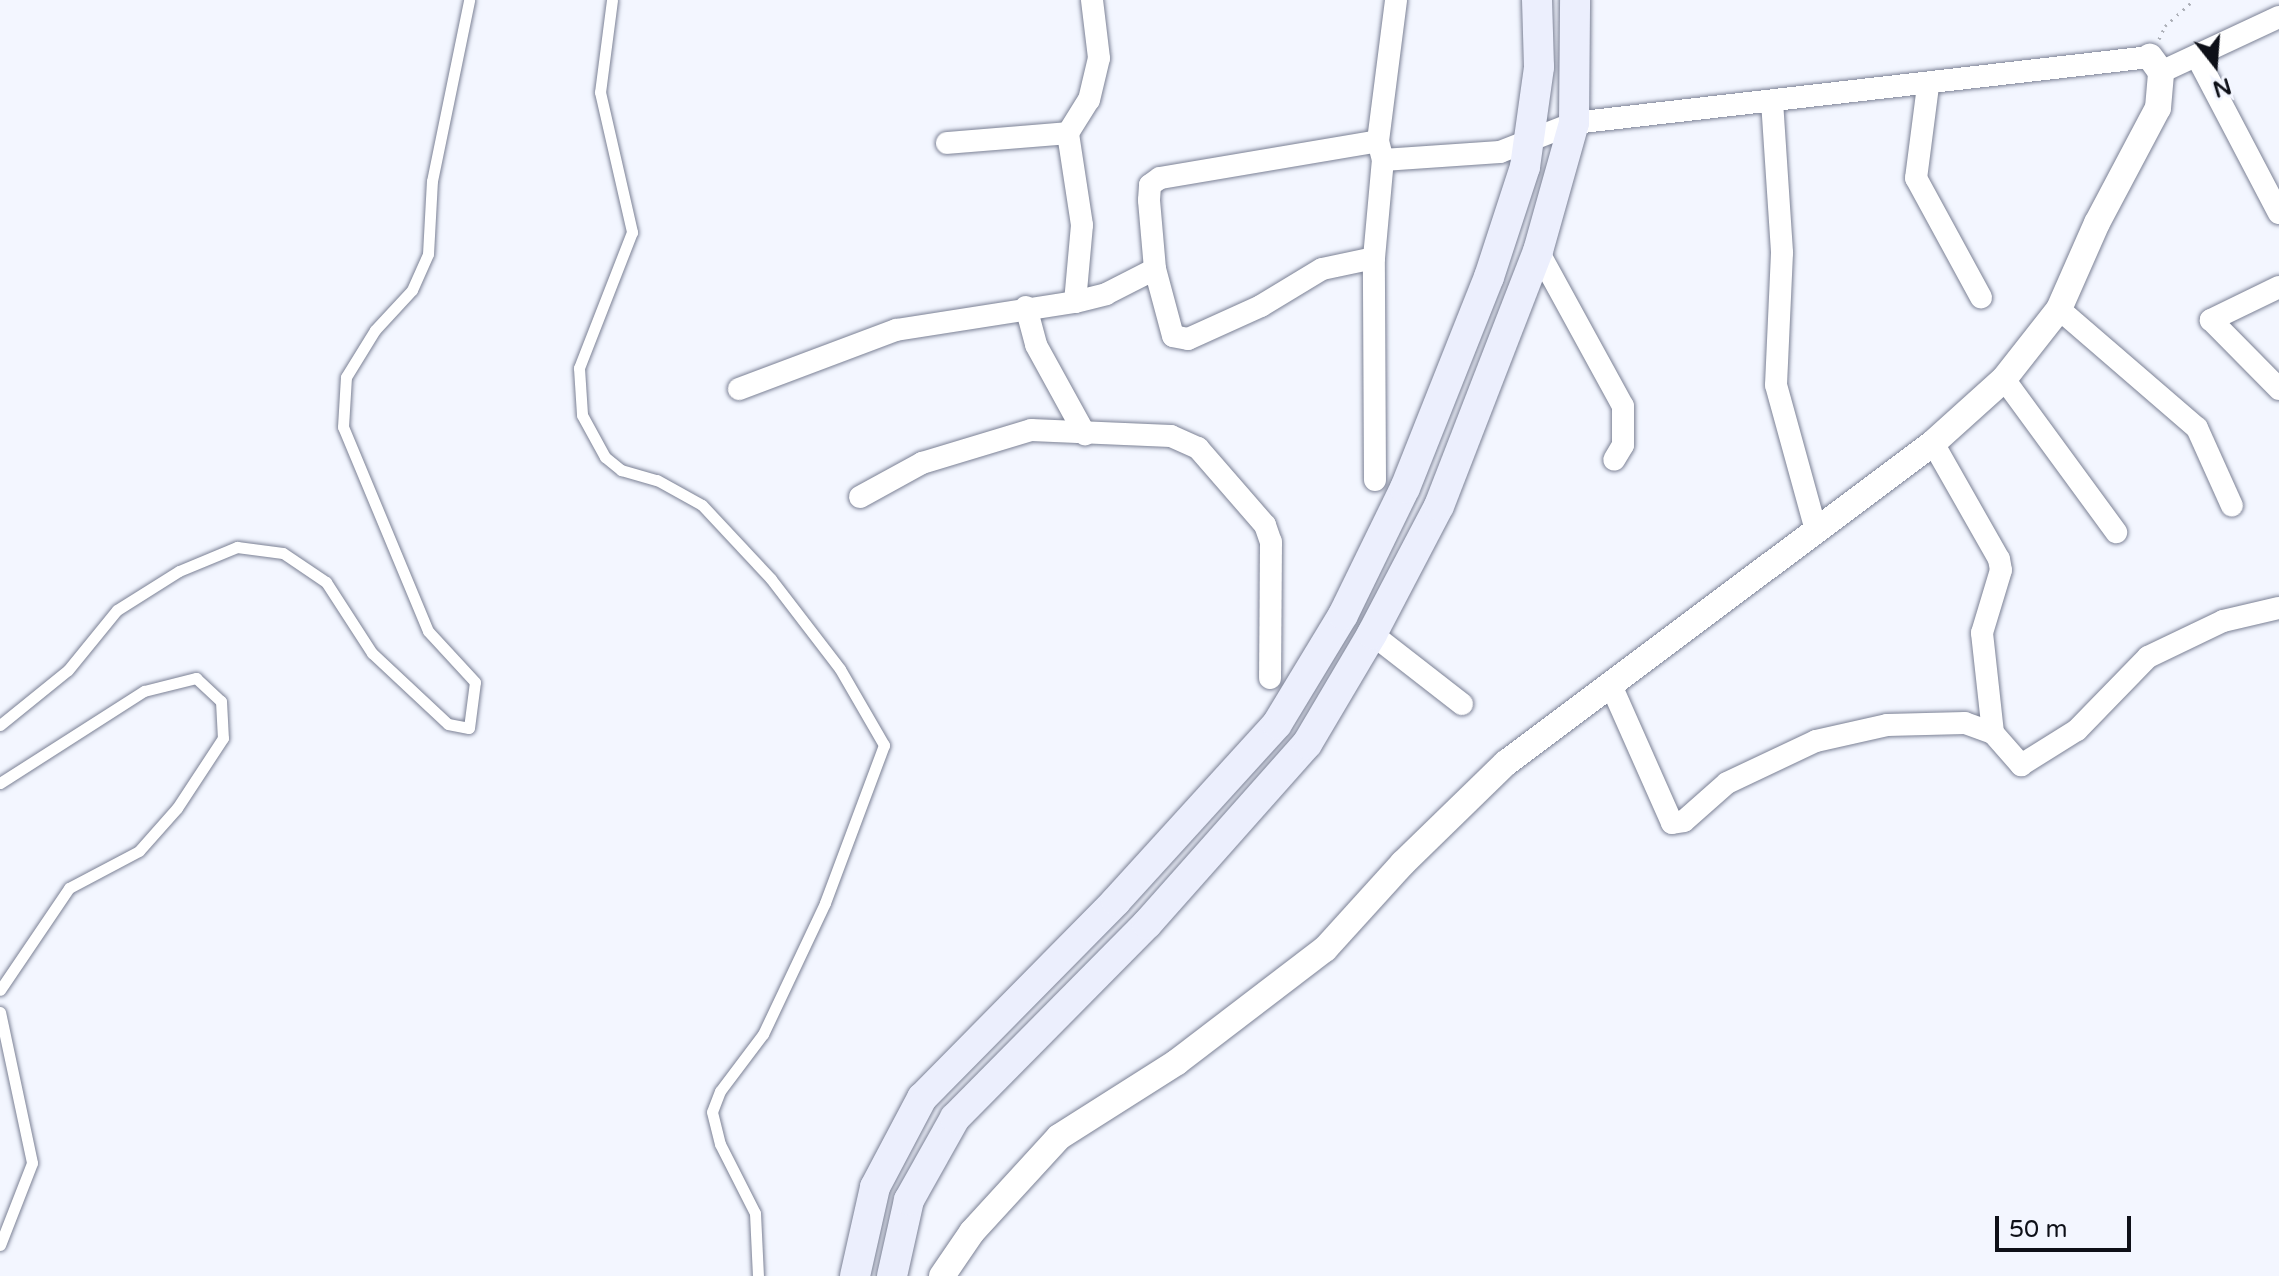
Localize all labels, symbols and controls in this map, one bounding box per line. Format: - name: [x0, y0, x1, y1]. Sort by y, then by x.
- north arrow: [2175, 24, 2255, 104]
- text: N: [2210, 72, 2234, 102]
- scale bar: [1999, 1200, 2135, 1250]
- text: 50 m: [2009, 1215, 2067, 1244]

